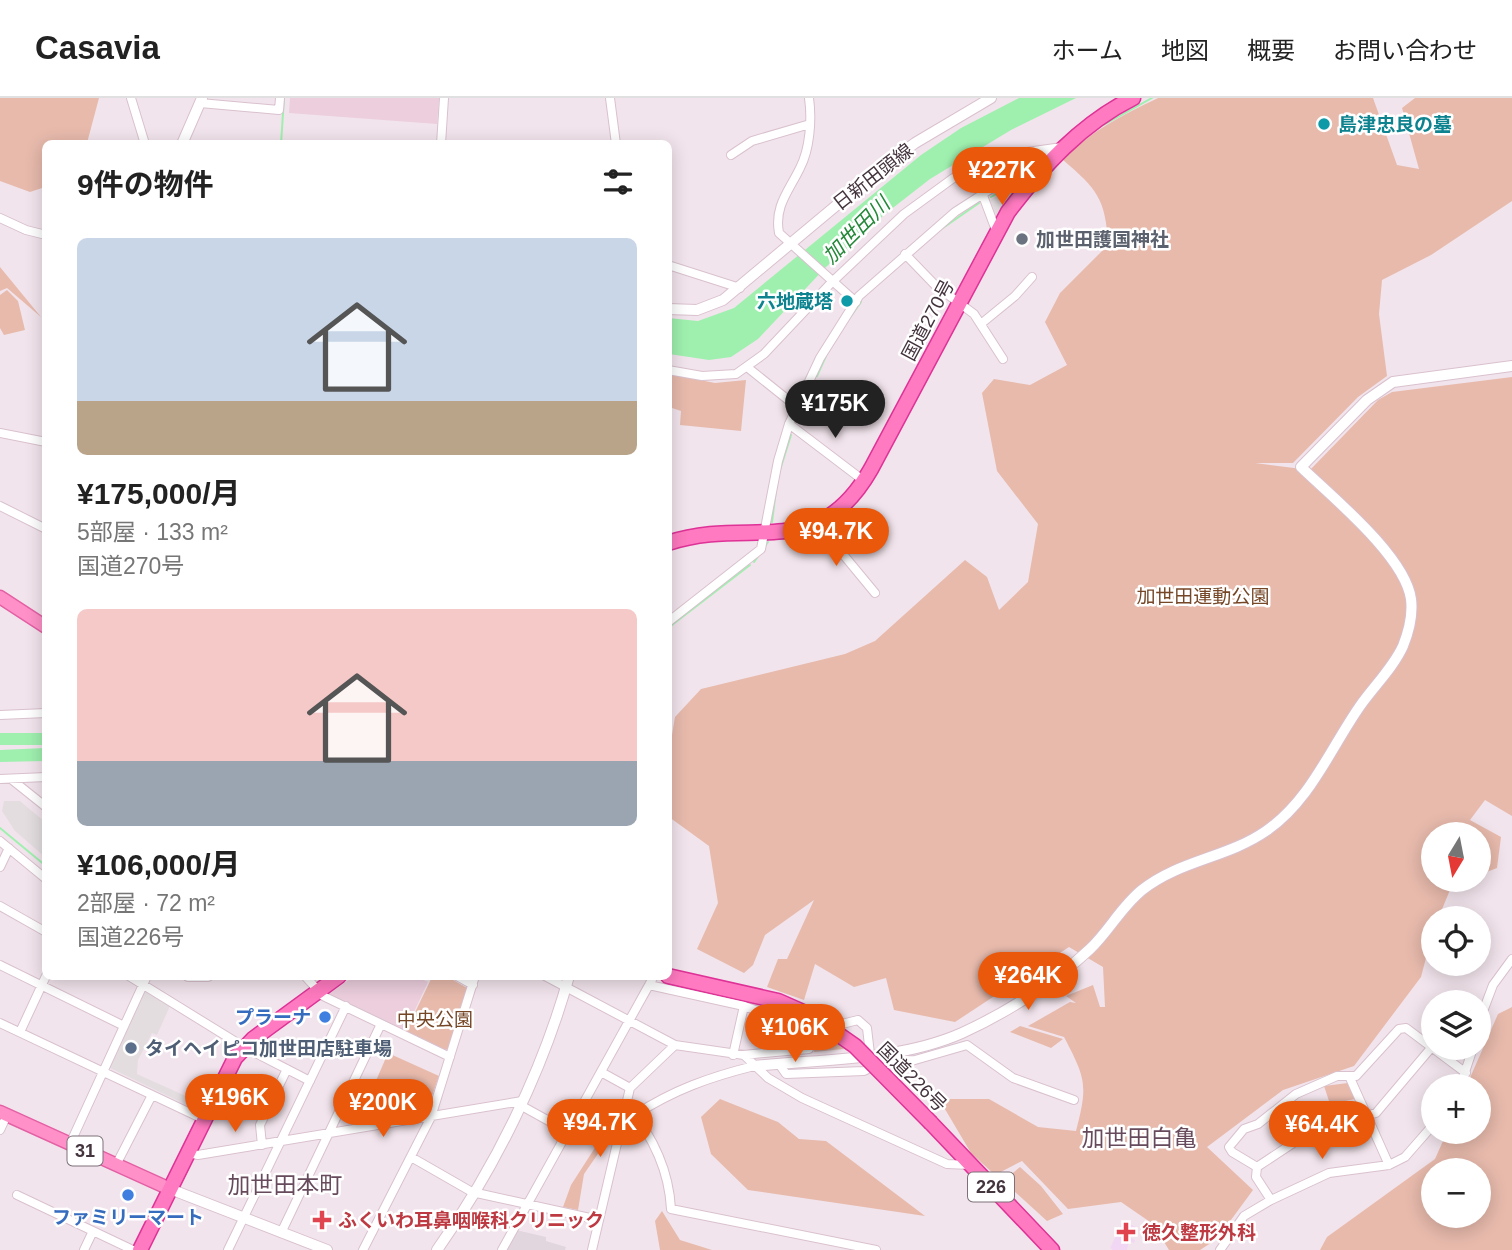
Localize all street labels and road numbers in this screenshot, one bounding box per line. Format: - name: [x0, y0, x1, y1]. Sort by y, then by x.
- street label: 日新田頭線: [829, 139, 917, 215]
- street label: 国道270号: [898, 276, 958, 364]
- street label: 国道226号: [873, 1038, 951, 1116]
- road number: 31: [68, 1136, 102, 1166]
- road number: 226: [968, 1172, 1014, 1202]

